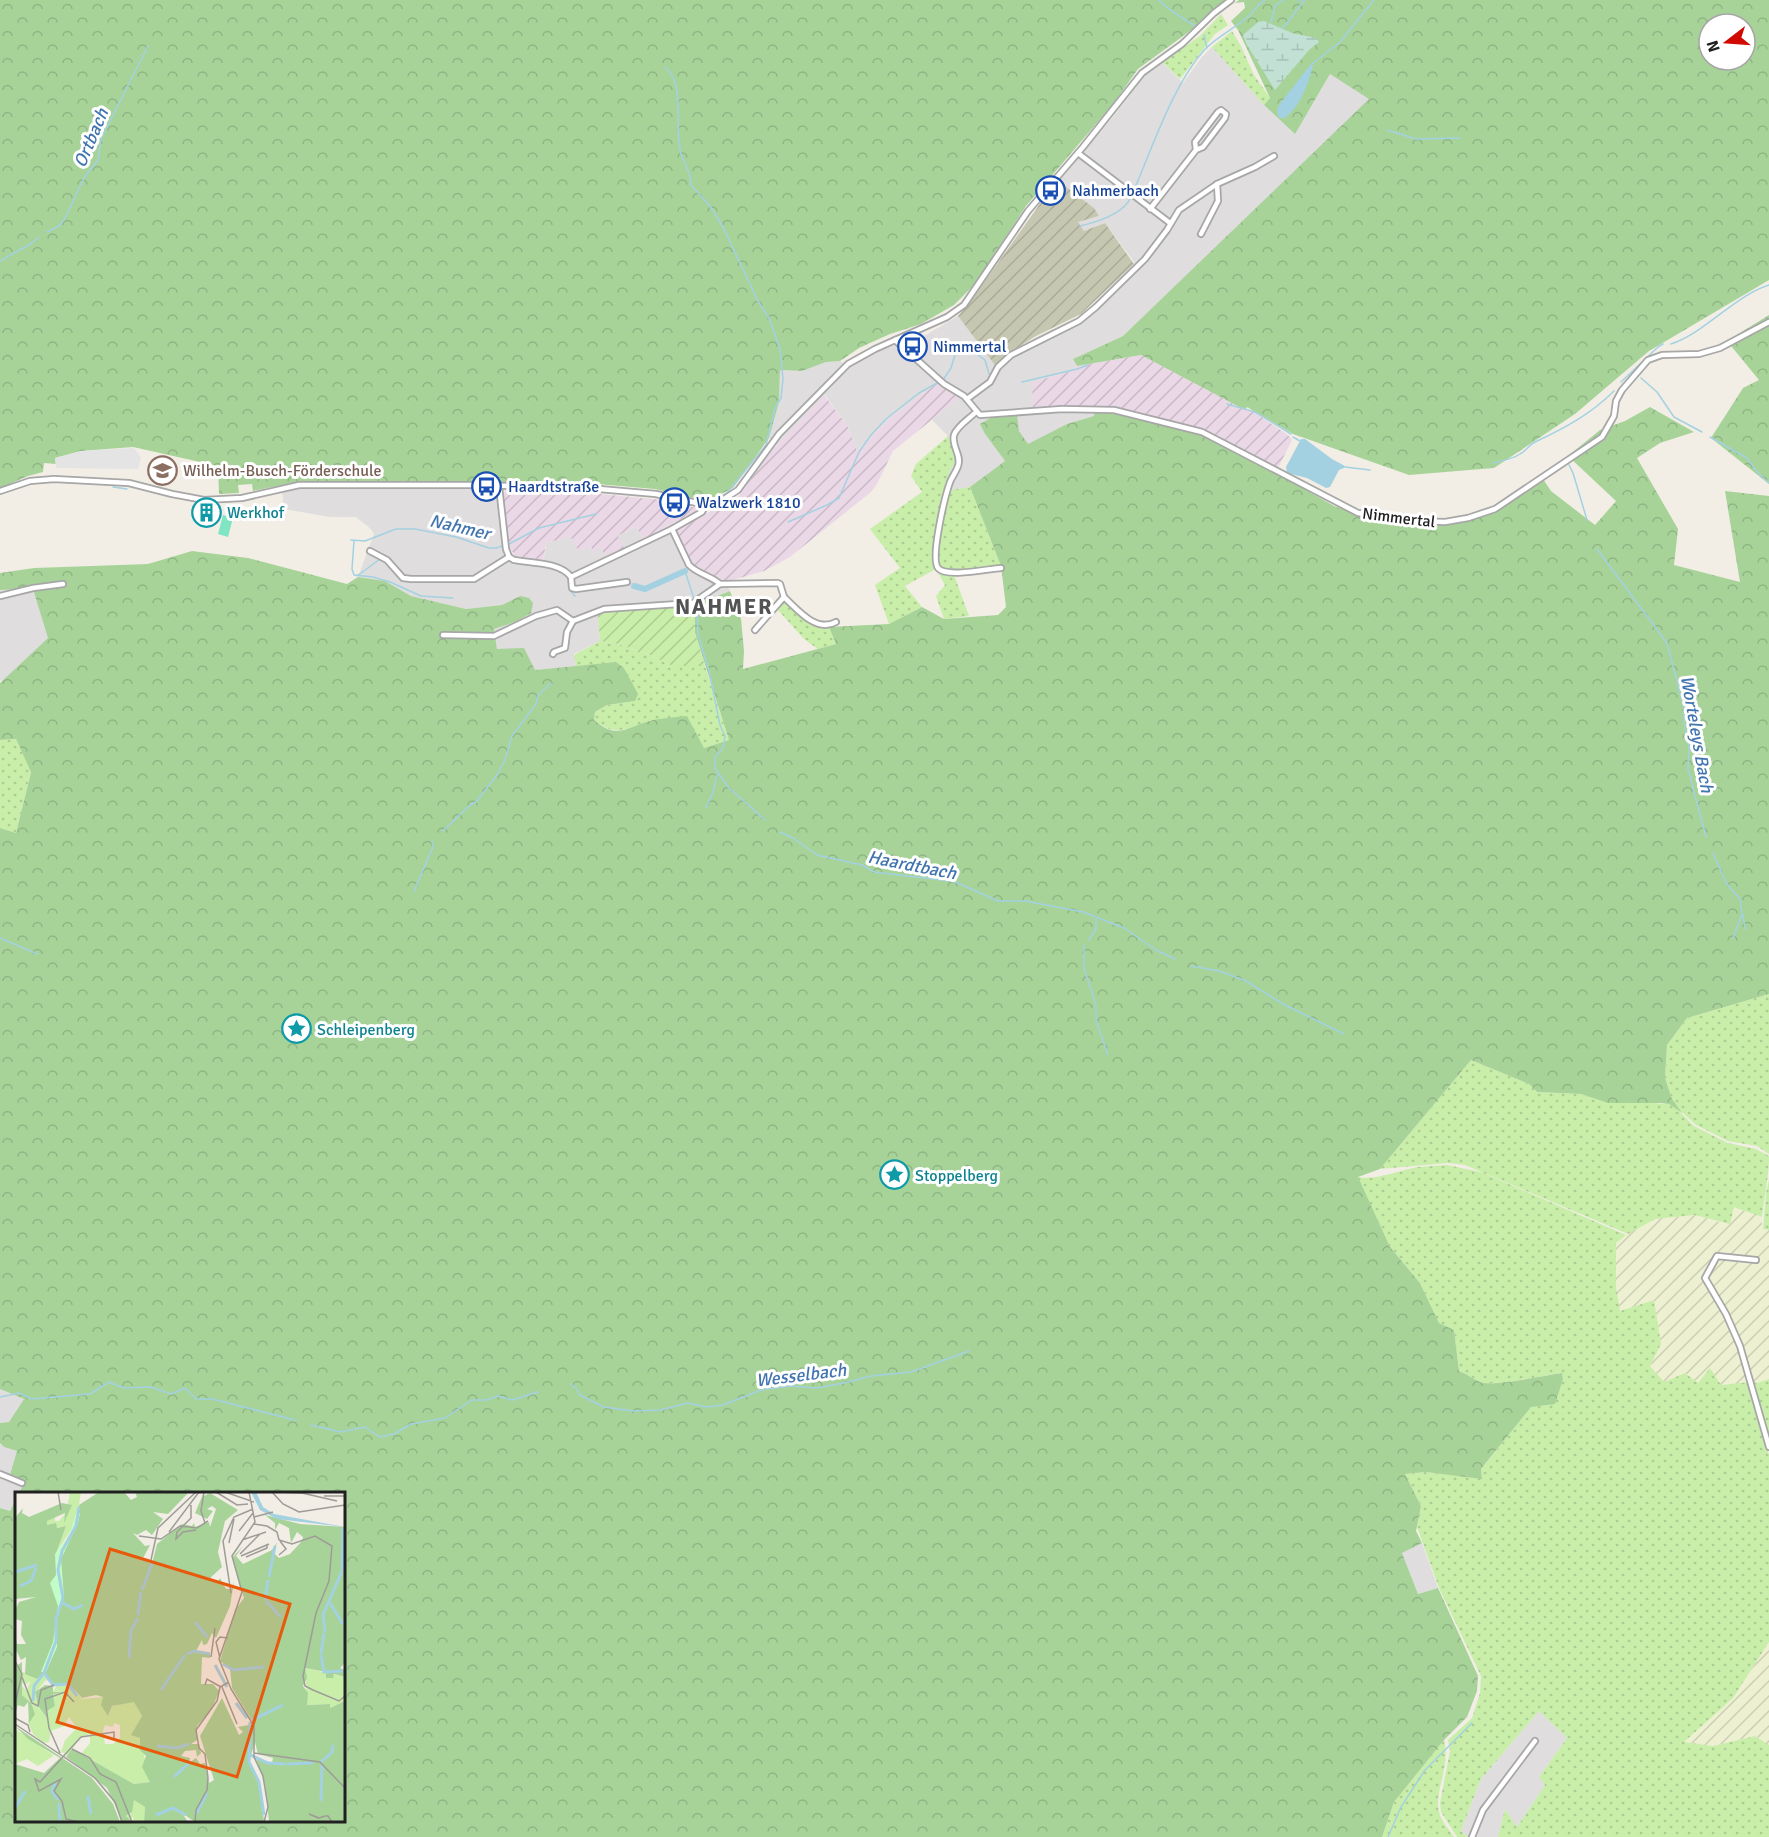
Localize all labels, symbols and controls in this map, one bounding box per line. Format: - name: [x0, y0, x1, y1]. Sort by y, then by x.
- north arrow: [1697, 12, 1757, 72]
- text: N: [1702, 38, 1725, 54]
- water label: Ortbach: [69, 104, 114, 171]
- bus stop icon: Nahmerbach: [1035, 174, 1067, 206]
- place label: Nahmerbach: [1072, 181, 1159, 201]
- bus stop icon: Nimmertal: [896, 330, 928, 362]
- place label: Nimmertal: [933, 337, 1007, 357]
- school or university icon: Wilhelm-Busch-Förderschule: [146, 454, 178, 486]
- place label: Wilhelm-Busch-Förderschule: [183, 461, 382, 481]
- bus stop icon: Haardtstraße: [471, 470, 503, 502]
- place label: Haardtstraße: [508, 477, 599, 497]
- bus stop icon: Walzwerk 1810: [659, 486, 691, 518]
- place label: Walzwerk 1810: [696, 493, 801, 513]
- building icon: Werkhof: [190, 496, 222, 528]
- place label: Werkhof: [227, 503, 285, 523]
- street label: Nimmertal: [1361, 504, 1437, 532]
- water label: Nahmer: [428, 509, 495, 545]
- district label: NAHMER: [675, 593, 773, 620]
- water label: Worteleys Bach: [1676, 674, 1718, 795]
- water label: Haardtbach: [866, 846, 959, 885]
- place icon: Schleipenberg: [280, 1013, 312, 1045]
- place label: Schleipenberg: [317, 1020, 415, 1040]
- place icon: Stoppelberg: [878, 1159, 910, 1191]
- place label: Stoppelberg: [915, 1166, 998, 1186]
- water label: Wesselbach: [755, 1358, 848, 1391]
- inset map: [15, 1492, 345, 1822]

